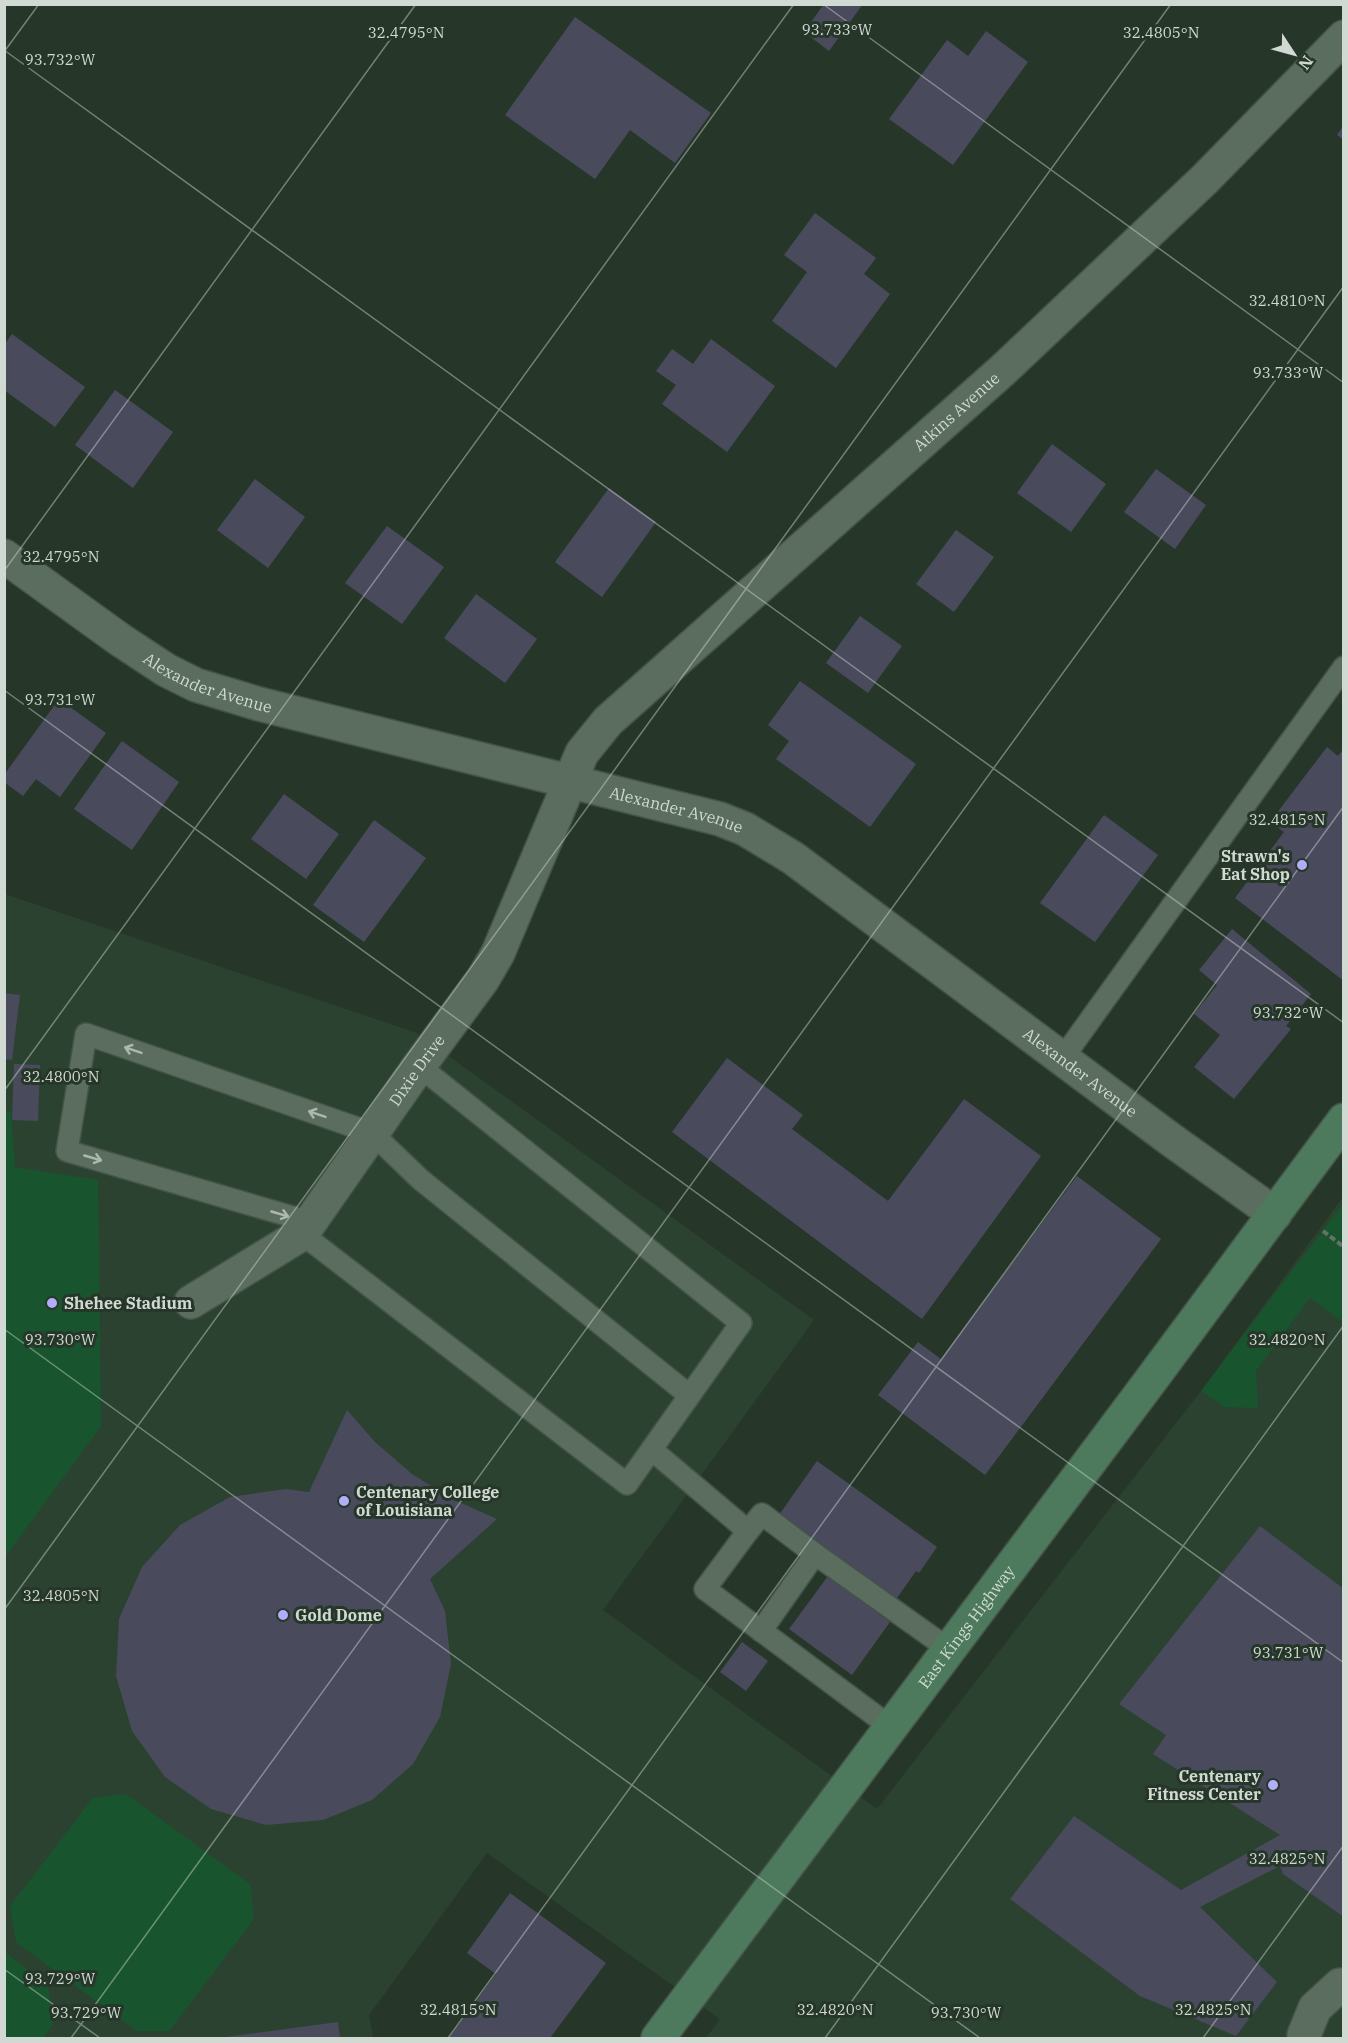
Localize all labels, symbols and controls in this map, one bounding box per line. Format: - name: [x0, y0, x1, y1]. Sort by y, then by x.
- text: 93.733°W: [802, 20, 873, 39]
- text: 32.4795°N: [368, 23, 444, 42]
- text: 32.4805°N: [1123, 23, 1199, 42]
- north arrow: [1264, 24, 1324, 84]
- text: 93.732°W: [25, 50, 96, 69]
- text: N: [1294, 52, 1318, 74]
- text: 32.4810°N: [1249, 291, 1325, 310]
- text: 93.733°W: [1253, 363, 1324, 382]
- street label: Atkins Avenue: [909, 368, 1004, 455]
- text: 32.4795°N: [23, 547, 99, 566]
- street label: Alexander Avenue: [140, 648, 274, 717]
- text: 93.731°W: [25, 690, 96, 709]
- street label: Alexander Avenue: [608, 782, 746, 837]
- text: 32.4815°N: [1249, 810, 1325, 829]
- place label: Strawn's Eat Shop: [1221, 846, 1290, 884]
- marker: Strawn's Eat Shop: [1295, 858, 1309, 872]
- text: 93.732°W: [1253, 1003, 1324, 1022]
- street label: Alexander Avenue: [1019, 1023, 1141, 1121]
- street label: Dixie Drive: [384, 1031, 449, 1110]
- one-way arrow: [124, 1044, 143, 1055]
- text: 32.4800°N: [23, 1067, 99, 1086]
- one-way arrow: [308, 1107, 327, 1118]
- one-way arrow: [83, 1153, 102, 1165]
- one-way arrow: [270, 1209, 289, 1220]
- place label: Shehee Stadium: [64, 1293, 193, 1313]
- marker: Shehee Stadium: [45, 1296, 59, 1310]
- text: 93.730°W: [25, 1330, 96, 1349]
- text: 32.4820°N: [1249, 1330, 1325, 1349]
- place label: Centenary College of Louisiana: [356, 1482, 499, 1520]
- marker: Centenary College of Louisiana: [337, 1494, 351, 1508]
- street label: East Kings Highway: [914, 1561, 1019, 1692]
- text: 32.4805°N: [23, 1586, 99, 1605]
- place label: Gold Dome: [295, 1605, 382, 1625]
- marker: Gold Dome: [276, 1608, 290, 1622]
- text: 93.731°W: [1253, 1643, 1324, 1662]
- place label: Centenary Fitness Center: [1147, 1766, 1262, 1804]
- marker: Centenary Fitness Center: [1266, 1778, 1280, 1792]
- text: 32.4825°N: [1249, 1849, 1325, 1868]
- text: 93.729°W: [25, 1969, 96, 1988]
- text: 32.4815°N: [420, 2000, 496, 2019]
- text: 32.4820°N: [797, 2000, 873, 2019]
- text: 32.4825°N: [1175, 2000, 1251, 2019]
- text: 93.729°W: [51, 2003, 122, 2022]
- text: 93.730°W: [931, 2003, 1002, 2022]

